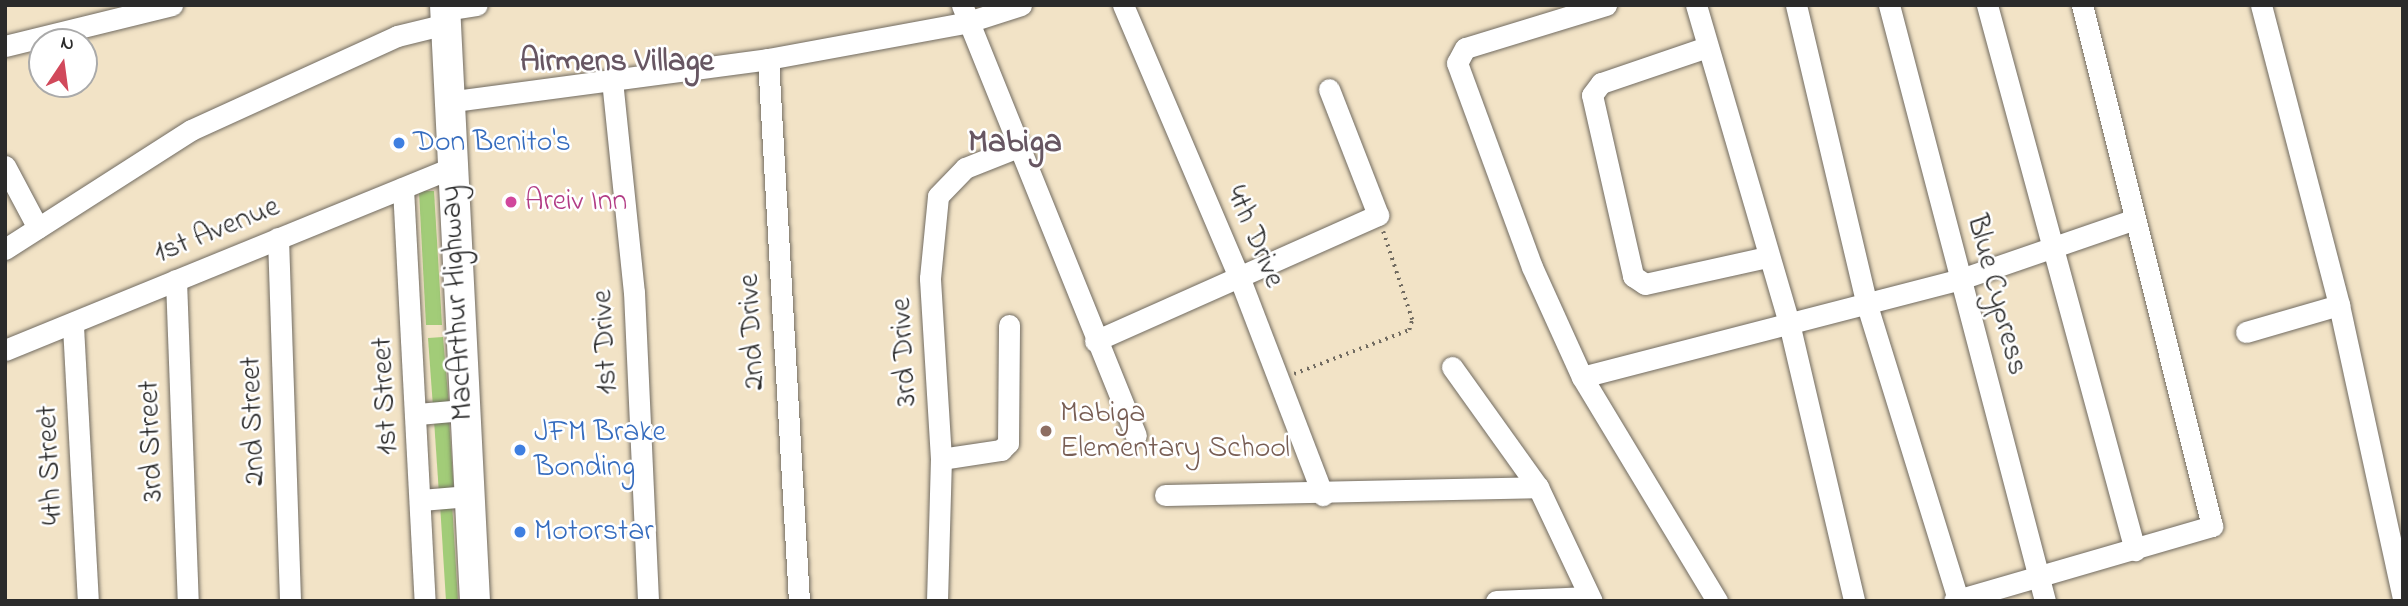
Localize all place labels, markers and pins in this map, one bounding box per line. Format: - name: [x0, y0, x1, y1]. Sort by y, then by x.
- place label: Don Benito's: [413, 125, 571, 161]
- marker: Don Benito's: [391, 135, 407, 151]
- place label: Areiv Inn: [525, 184, 627, 220]
- marker: Areiv Inn: [503, 194, 519, 210]
- place label: Mabiga Elementary School: [1060, 396, 1290, 466]
- place label: JFM Brake Bonding: [534, 415, 666, 485]
- marker: Mabiga Elementary School: [1038, 423, 1054, 439]
- marker: JFM Brake Bonding: [512, 442, 528, 458]
- place label: Motorstar: [534, 514, 654, 550]
- marker: Motorstar: [512, 524, 528, 540]

